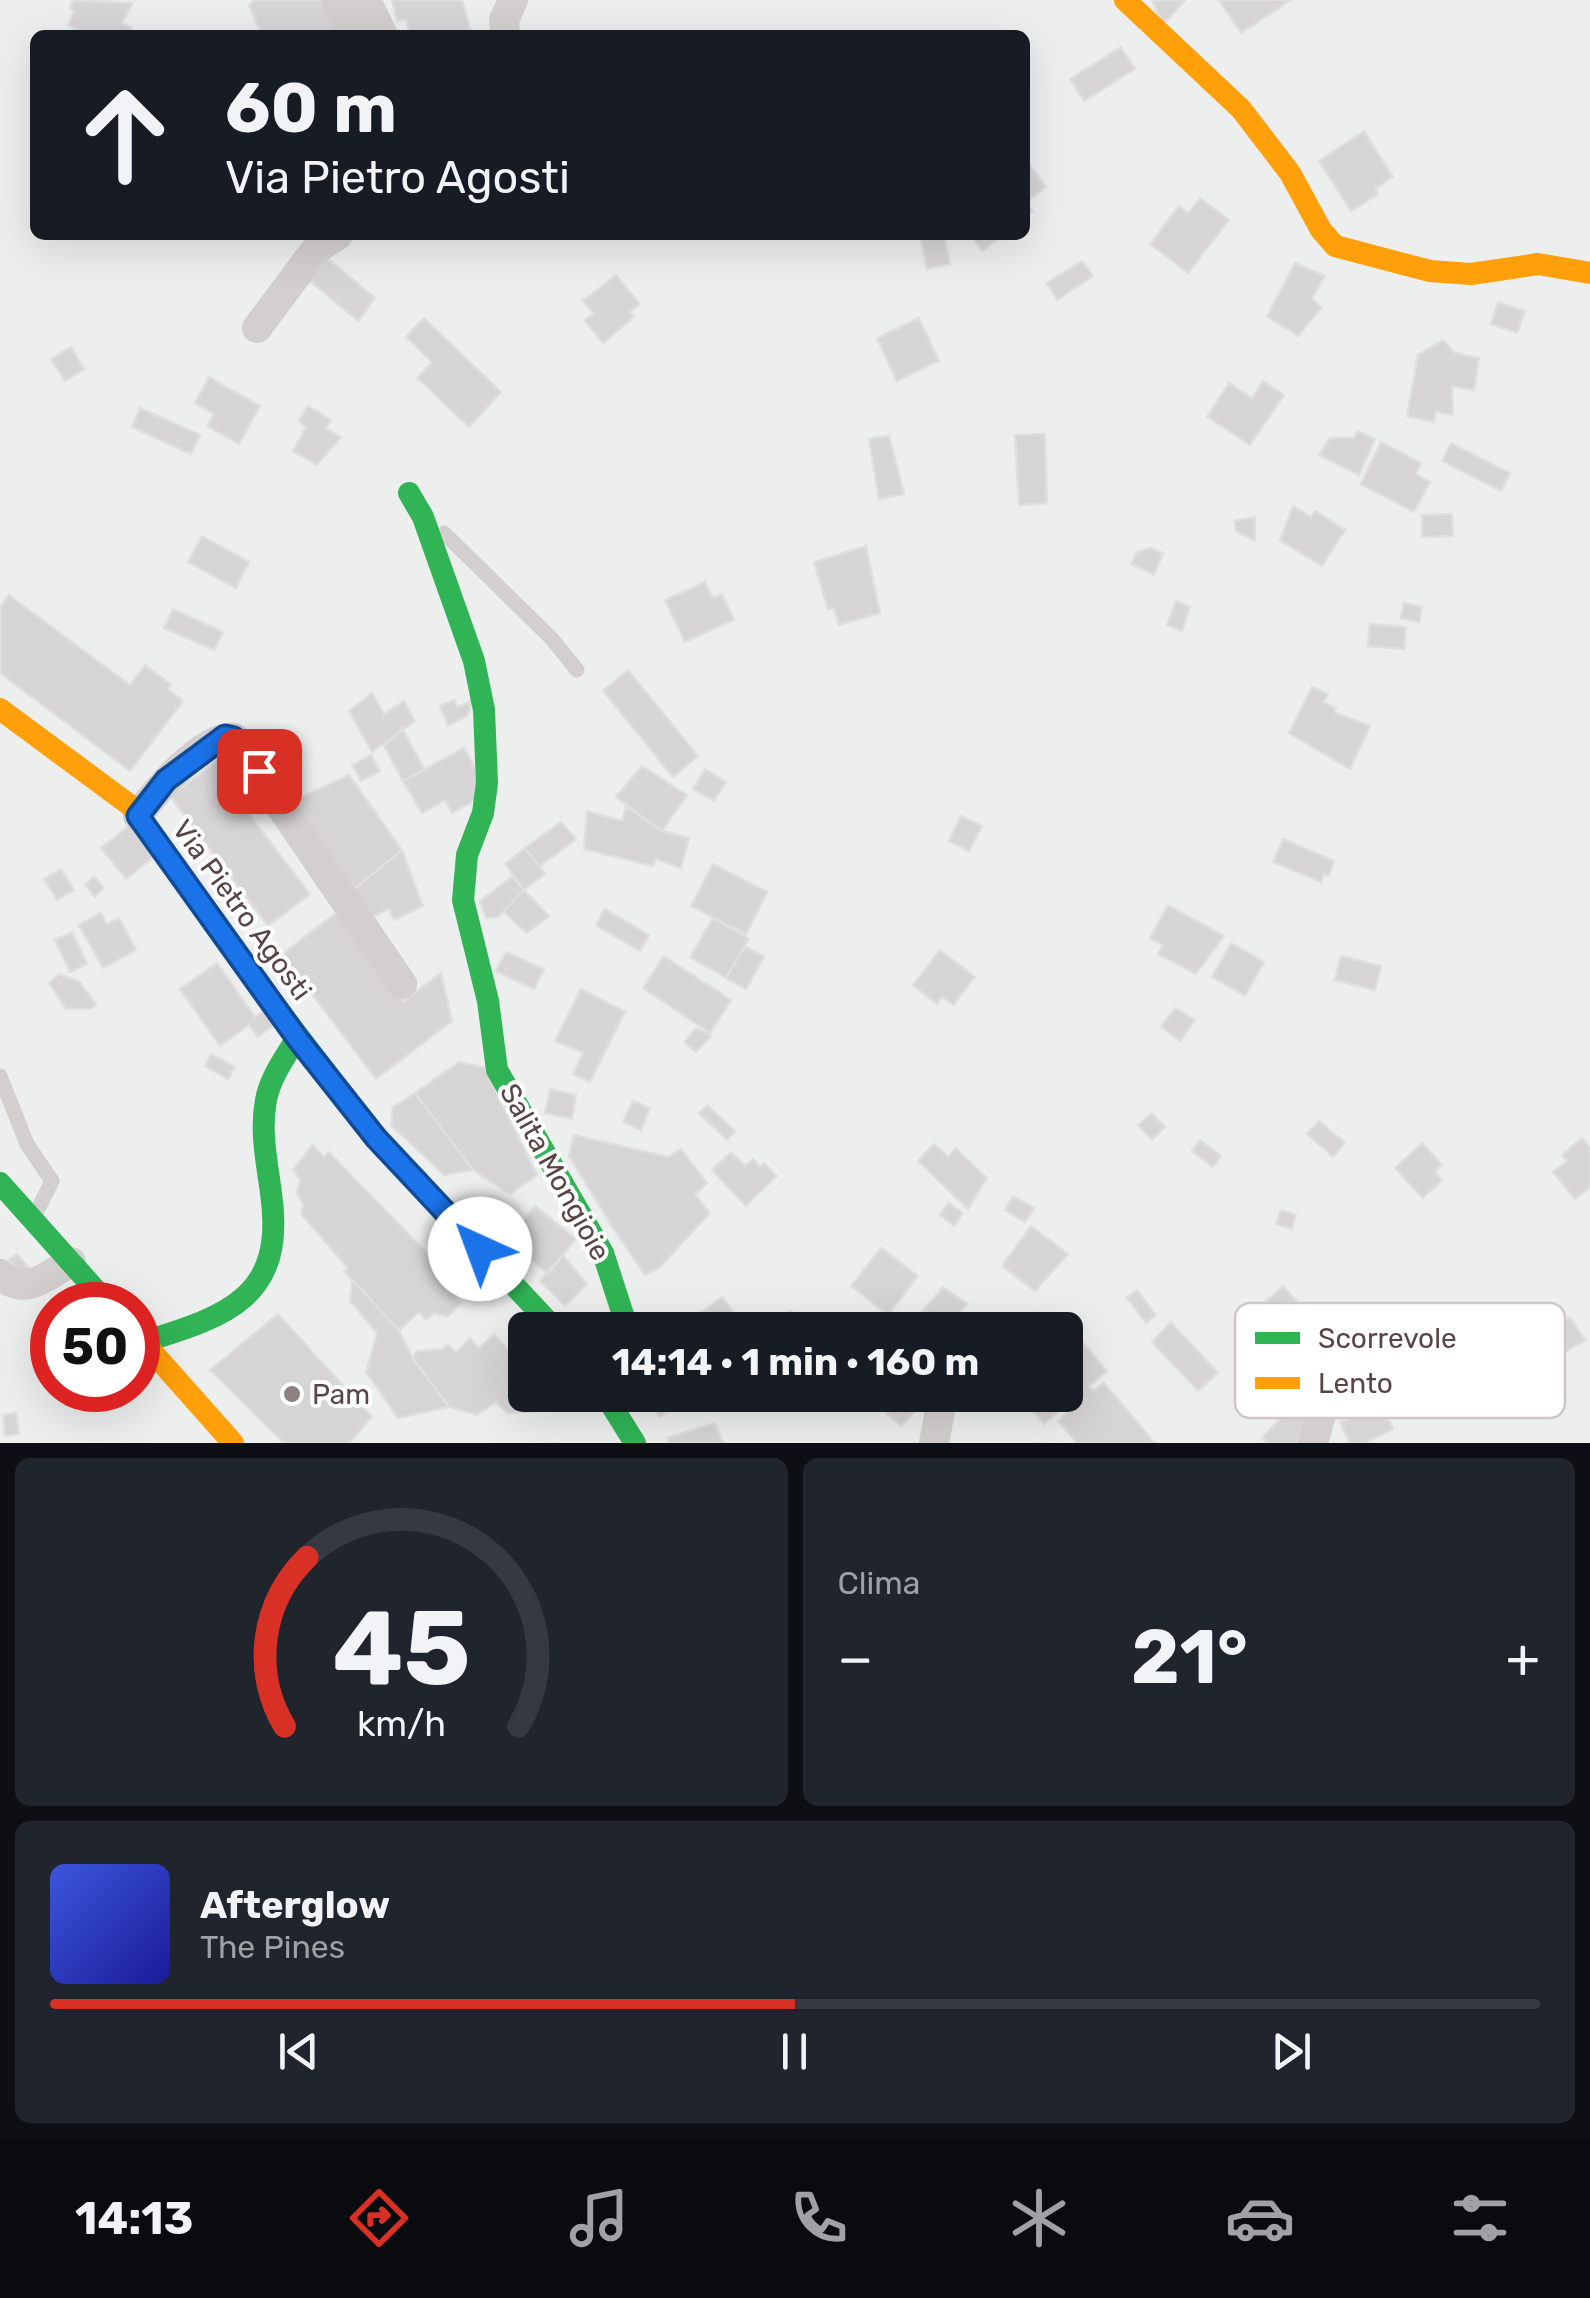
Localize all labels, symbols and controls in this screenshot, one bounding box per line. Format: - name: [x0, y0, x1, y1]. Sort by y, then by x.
- text: 60 m: [225, 67, 397, 150]
- icon: ahead: [60, 70, 190, 200]
- text: Via Pietro Agosti: [225, 151, 570, 204]
- pin: [217, 729, 302, 814]
- icon: arrive: [232, 744, 287, 799]
- street label: Via Pietro Agosti: [166, 814, 318, 1006]
- street label: Salita Mongioie: [493, 1078, 617, 1266]
- position arrow: [428, 1197, 532, 1301]
- speed limit sign: 50: [30, 1282, 160, 1412]
- legend: [1235, 1303, 1565, 1418]
- text: Scorrevole: [1318, 1322, 1457, 1355]
- text: 14:14 · 1 min · 160 m: [612, 1339, 979, 1385]
- text: Lento: [1318, 1367, 1393, 1400]
- place label: Pam: [312, 1378, 370, 1411]
- marker: Pam: [281, 1383, 303, 1405]
- text: Clima: [838, 1564, 920, 1602]
- text: 45: [332, 1587, 470, 1710]
- text: 21°: [1131, 1613, 1248, 1702]
- text: −: [838, 1626, 873, 1691]
- text: +: [1506, 1626, 1540, 1691]
- text: km/h: [357, 1703, 446, 1745]
- text: Afterglow: [200, 1882, 390, 1928]
- text: The Pines: [200, 1928, 345, 1966]
- icon: previous: [271, 2024, 326, 2079]
- icon: pause: [767, 2024, 822, 2079]
- icon: next: [1264, 2024, 1319, 2079]
- icon: directions: [344, 2183, 414, 2253]
- icon: music: [564, 2183, 634, 2253]
- icon: phone: [784, 2183, 854, 2253]
- icon: climate: [1004, 2183, 1074, 2253]
- icon: car: [1225, 2183, 1295, 2253]
- icon: filters: [1445, 2183, 1515, 2253]
- text: 14:13: [75, 2192, 193, 2245]

